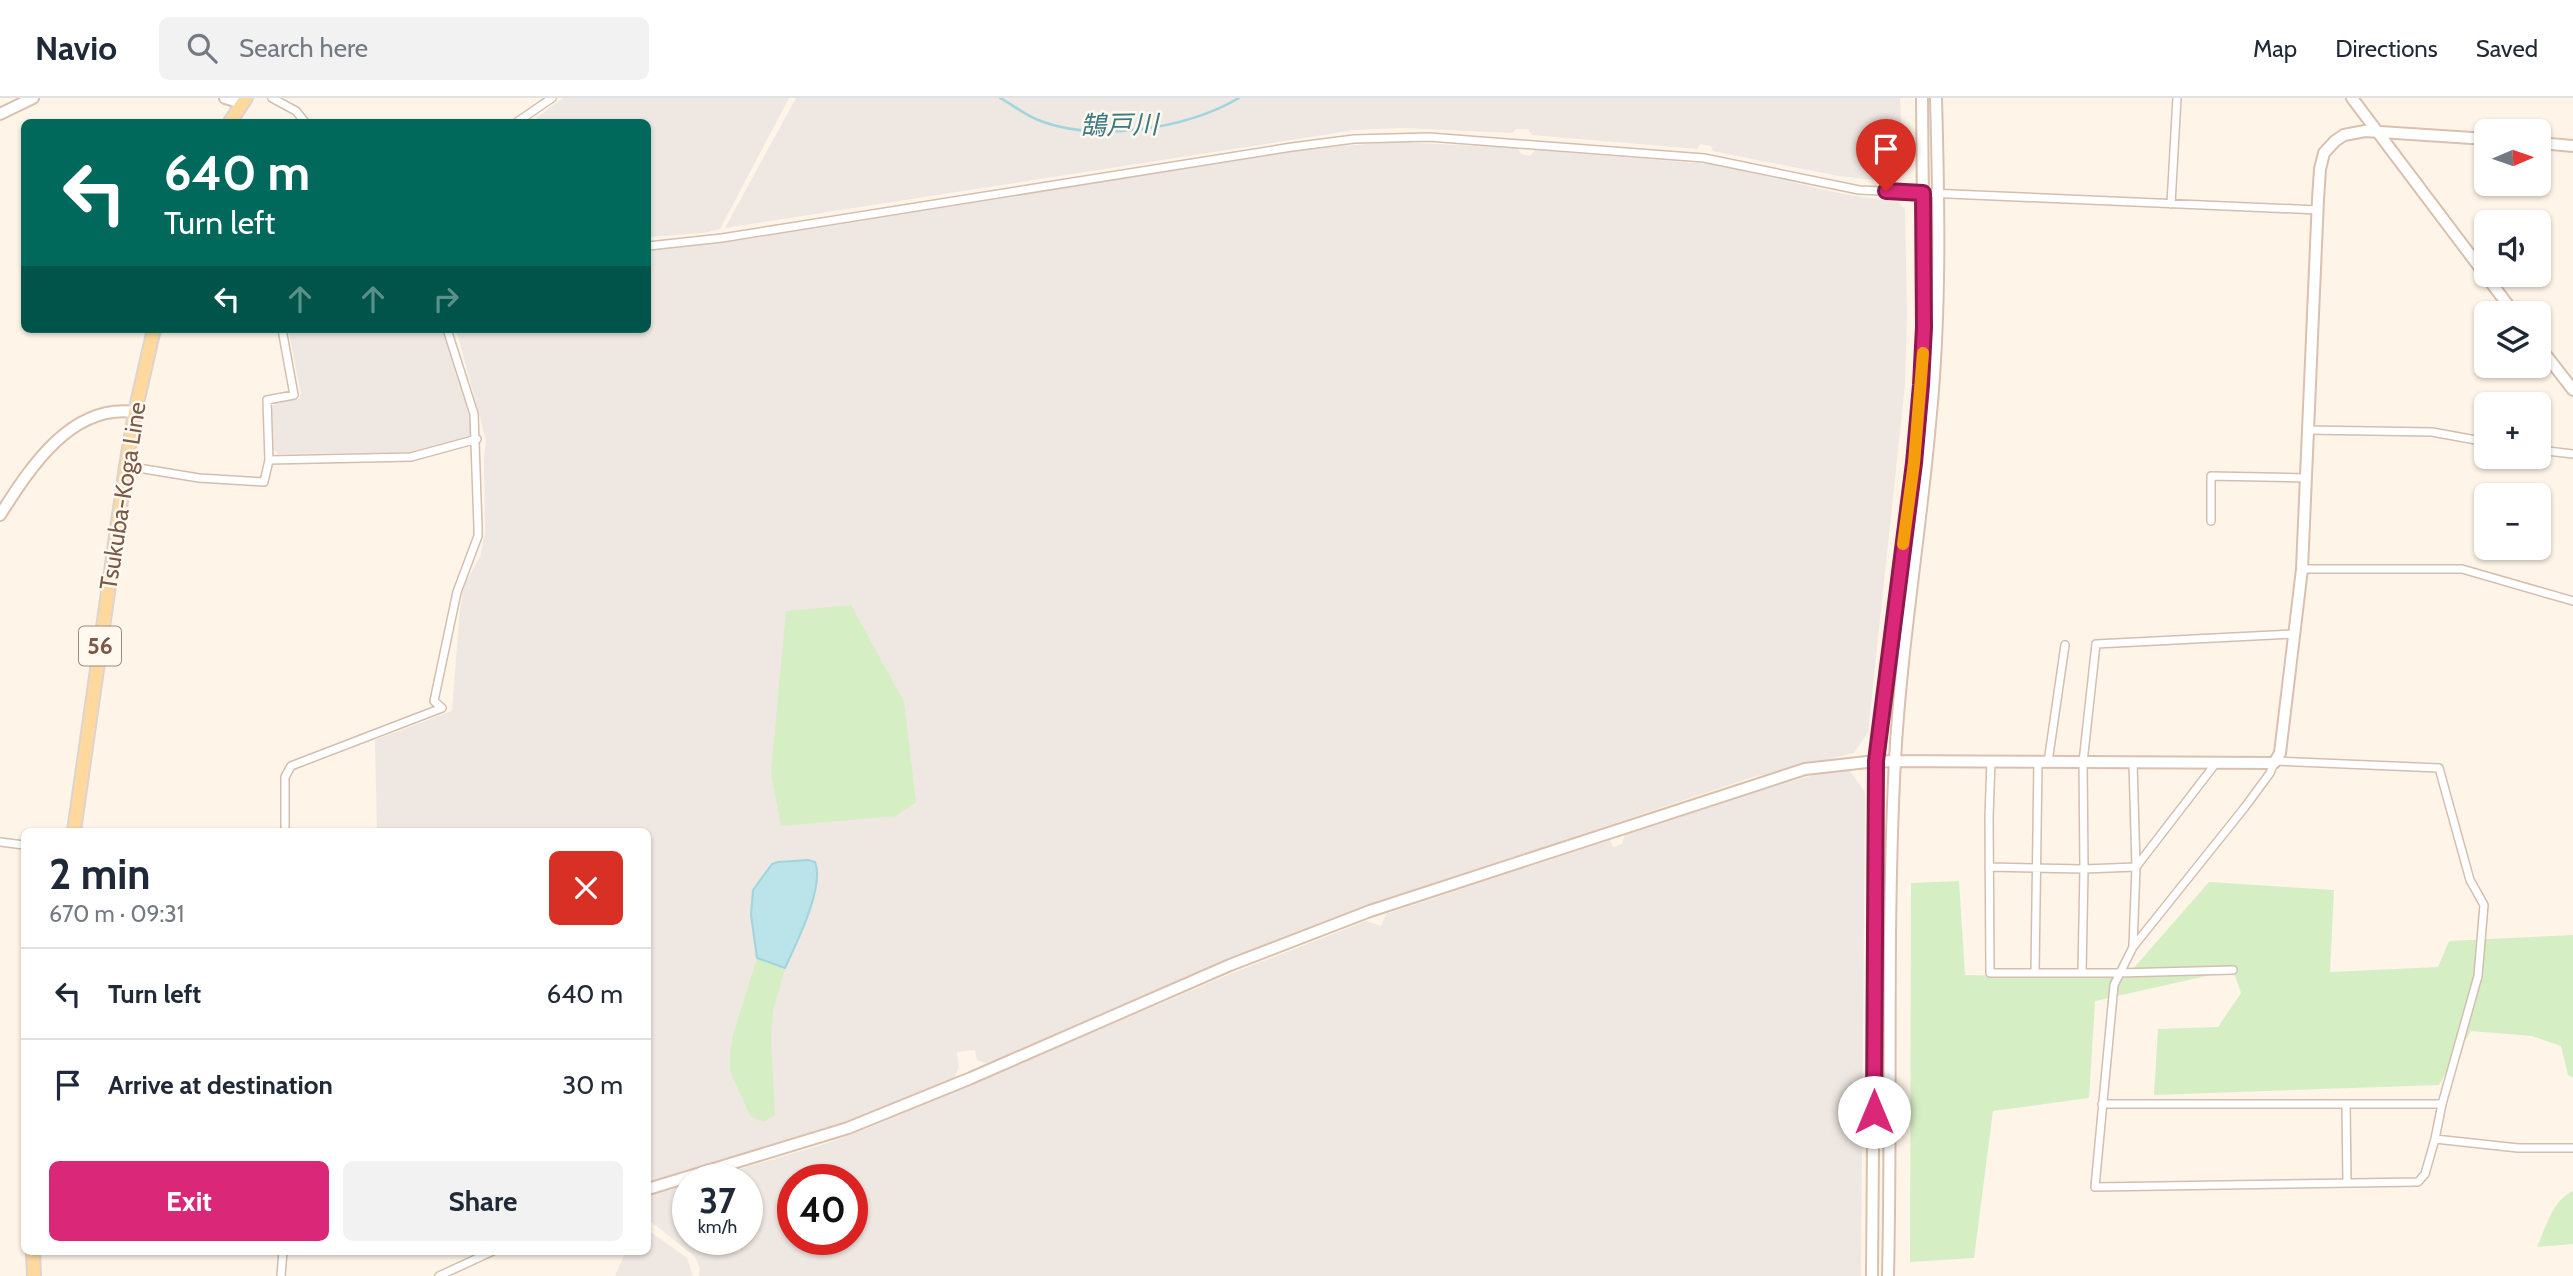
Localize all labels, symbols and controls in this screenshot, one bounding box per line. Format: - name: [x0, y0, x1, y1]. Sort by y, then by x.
- search box: [159, 17, 649, 80]
- text: Navio: [35, 28, 117, 68]
- icon: search: [183, 29, 221, 67]
- text: Search here: [239, 32, 368, 64]
- text: Map: [2253, 34, 2297, 63]
- text: Directions: [2335, 34, 2438, 63]
- text: Saved: [2476, 34, 2538, 63]
- water label: 鵠戸川: [1080, 108, 1161, 142]
- pin: [1856, 119, 1916, 191]
- north arrow: [2474, 119, 2552, 196]
- map controls: [2474, 119, 2551, 560]
- icon: arrive: [1867, 130, 1905, 168]
- text: 640 m: [164, 143, 310, 202]
- icon: left: [49, 147, 140, 238]
- text: Turn left: [164, 203, 275, 242]
- button: sound: [2474, 210, 2551, 287]
- icon: left: [208, 280, 246, 318]
- icon: ahead: [281, 280, 319, 318]
- icon: ahead: [354, 280, 392, 318]
- icon: right: [427, 280, 465, 318]
- button: layers: [2474, 301, 2551, 378]
- button: +: [2474, 392, 2551, 469]
- street label: Tsukuba-Koga Line: [93, 400, 152, 592]
- button: −: [2474, 483, 2551, 560]
- road number: 56: [79, 626, 121, 666]
- text: 2 min: [49, 848, 150, 900]
- button: close: [549, 851, 623, 925]
- text: 670 m · 09:31: [49, 900, 184, 928]
- icon: left: [49, 975, 87, 1013]
- text: Turn left: [108, 978, 201, 1010]
- text: 640 m: [546, 978, 623, 1010]
- icon: arrive: [49, 1066, 87, 1104]
- text: Arrive at destination: [108, 1069, 333, 1101]
- text: 30 m: [562, 1069, 623, 1101]
- position arrow: [1837, 1075, 1911, 1149]
- button: Exit: [49, 1161, 329, 1241]
- button: Share: [343, 1161, 623, 1241]
- speed limit sign: 40: [777, 1164, 868, 1255]
- text: 37: [699, 1179, 736, 1222]
- text: km/h: [698, 1216, 737, 1238]

